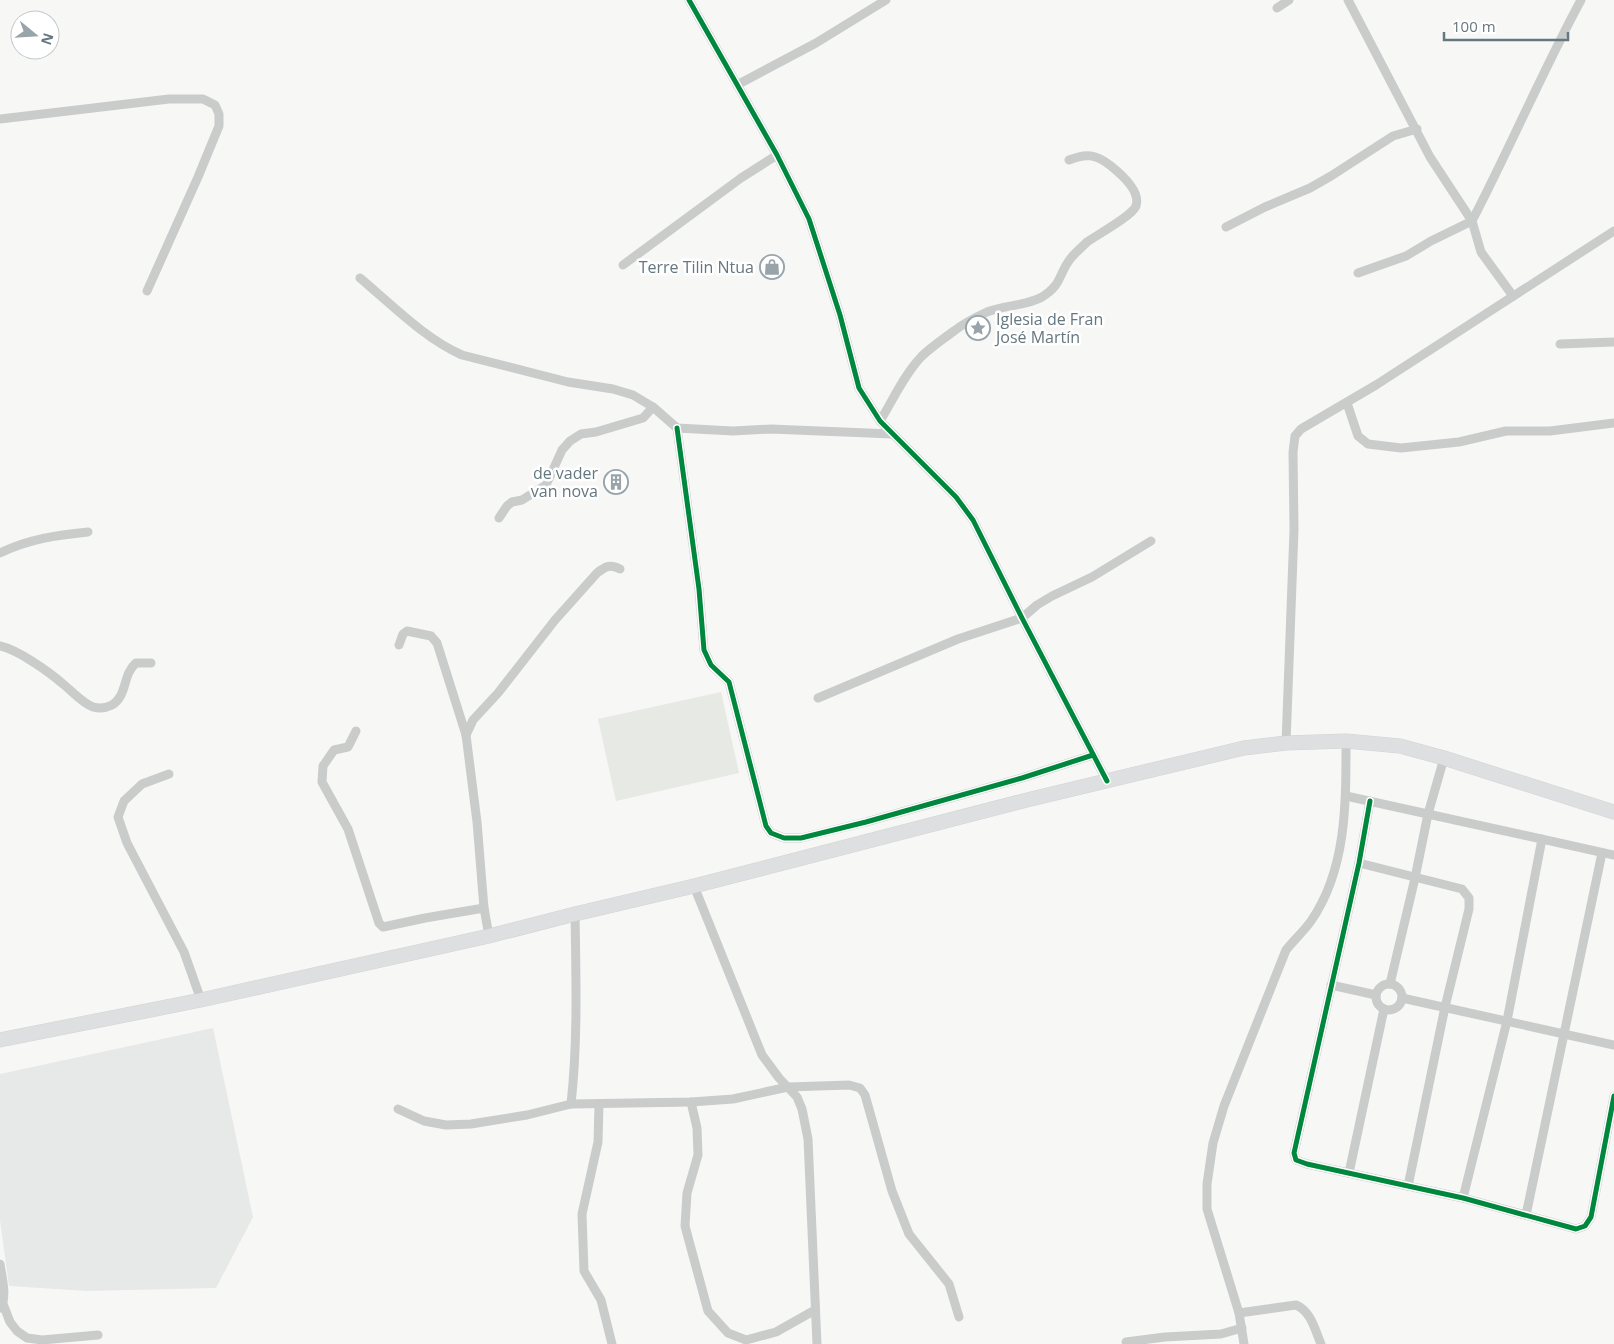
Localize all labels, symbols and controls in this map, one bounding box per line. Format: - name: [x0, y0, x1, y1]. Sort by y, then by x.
- north arrow: [10, 10, 60, 60]
- scale bar: [1444, 10, 1568, 42]
- text: 100 m: [1452, 16, 1496, 36]
- text: N: [37, 31, 59, 48]
- shop icon: Terre Tilin Ntua: [759, 254, 785, 280]
- place label: Terre Tilin Ntua: [639, 256, 754, 278]
- place label: Iglesia de Fran José Martín: [994, 308, 1103, 348]
- place icon: Iglesia de Fran José Martín: [965, 315, 991, 341]
- place label: de vader van nova: [531, 462, 598, 502]
- building icon: de vader van nova: [603, 469, 629, 495]

